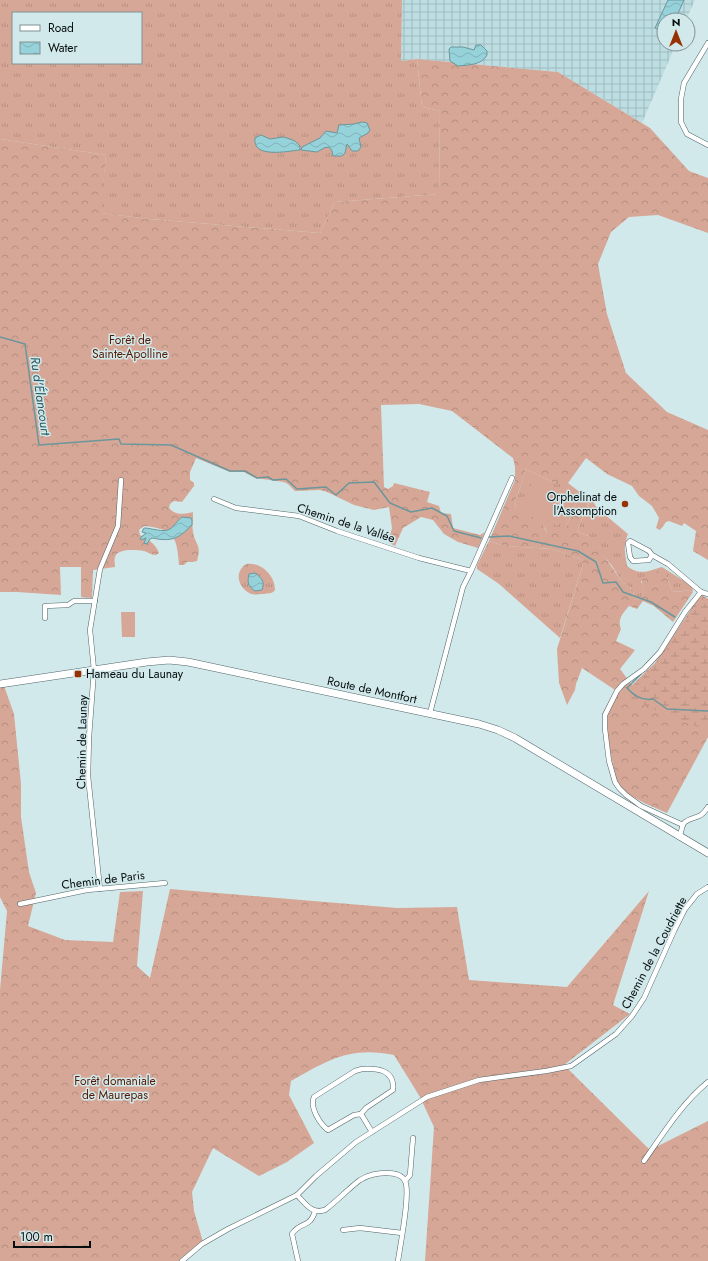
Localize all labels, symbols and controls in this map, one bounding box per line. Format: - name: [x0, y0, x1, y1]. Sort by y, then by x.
- legend: [12, 12, 142, 64]
- north arrow: [656, 12, 696, 52]
- text: N: [672, 14, 680, 30]
- text: Road: [48, 19, 74, 37]
- text: Water: [48, 39, 79, 57]
- park label: Forêt de Sainte-Apolline: [92, 331, 168, 363]
- water label: Ru d'Élancourt: [26, 356, 56, 437]
- place label: Orphelinat de l'Assomption: [547, 488, 617, 520]
- street label: Chemin de la Vallée: [295, 499, 397, 547]
- marker: Orphelinat de l'Assomption: [620, 499, 630, 509]
- place label: Hameau du Launay: [86, 665, 184, 683]
- marker: Hameau du Launay: [73, 669, 83, 679]
- street label: Route de Montfort: [325, 672, 419, 708]
- street label: Chemin de Launay: [72, 694, 92, 789]
- street label: Chemin de Paris: [60, 866, 146, 894]
- street label: Chemin de la Coudriette: [617, 894, 691, 1012]
- park label: Forêt domaniale de Maurepas: [74, 1072, 156, 1104]
- scale bar: [14, 1223, 90, 1249]
- text: 100 m: [20, 1228, 53, 1246]

